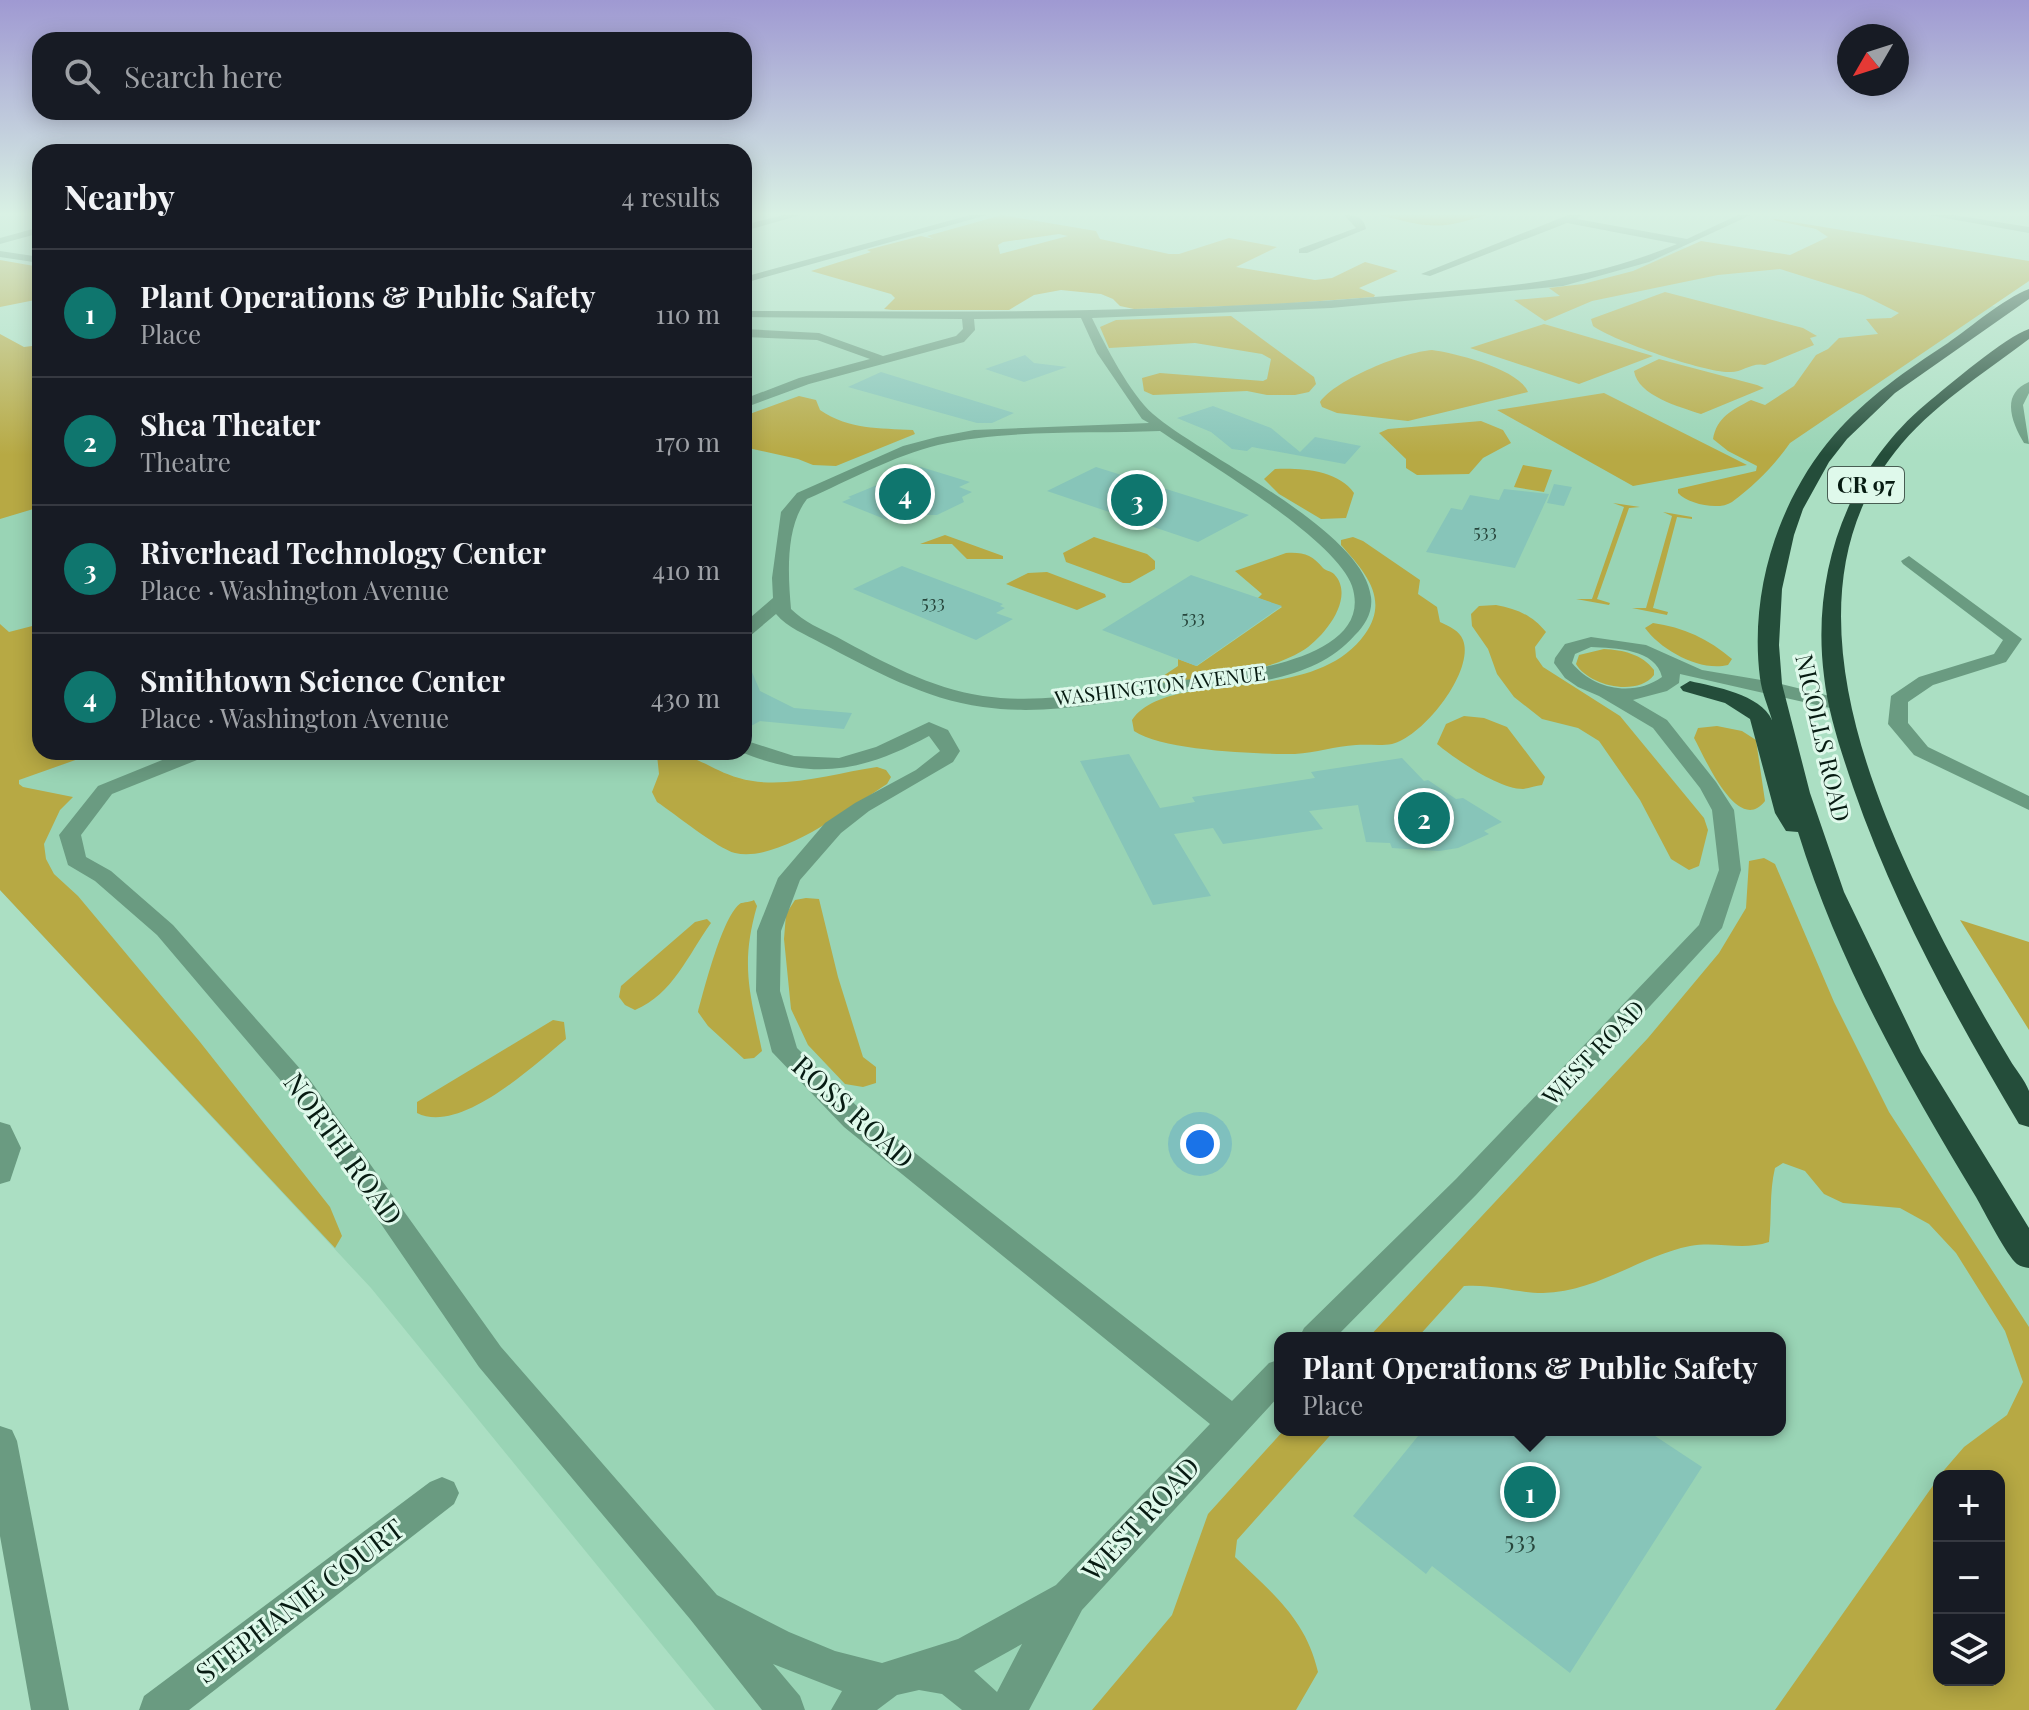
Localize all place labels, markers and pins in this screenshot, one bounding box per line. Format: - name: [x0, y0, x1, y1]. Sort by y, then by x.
- pin: 4: [879, 464, 931, 524]
- pin: 3: [1111, 470, 1163, 530]
- pin: 2: [1398, 788, 1450, 848]
- pin: 1: [1504, 1462, 1556, 1522]

